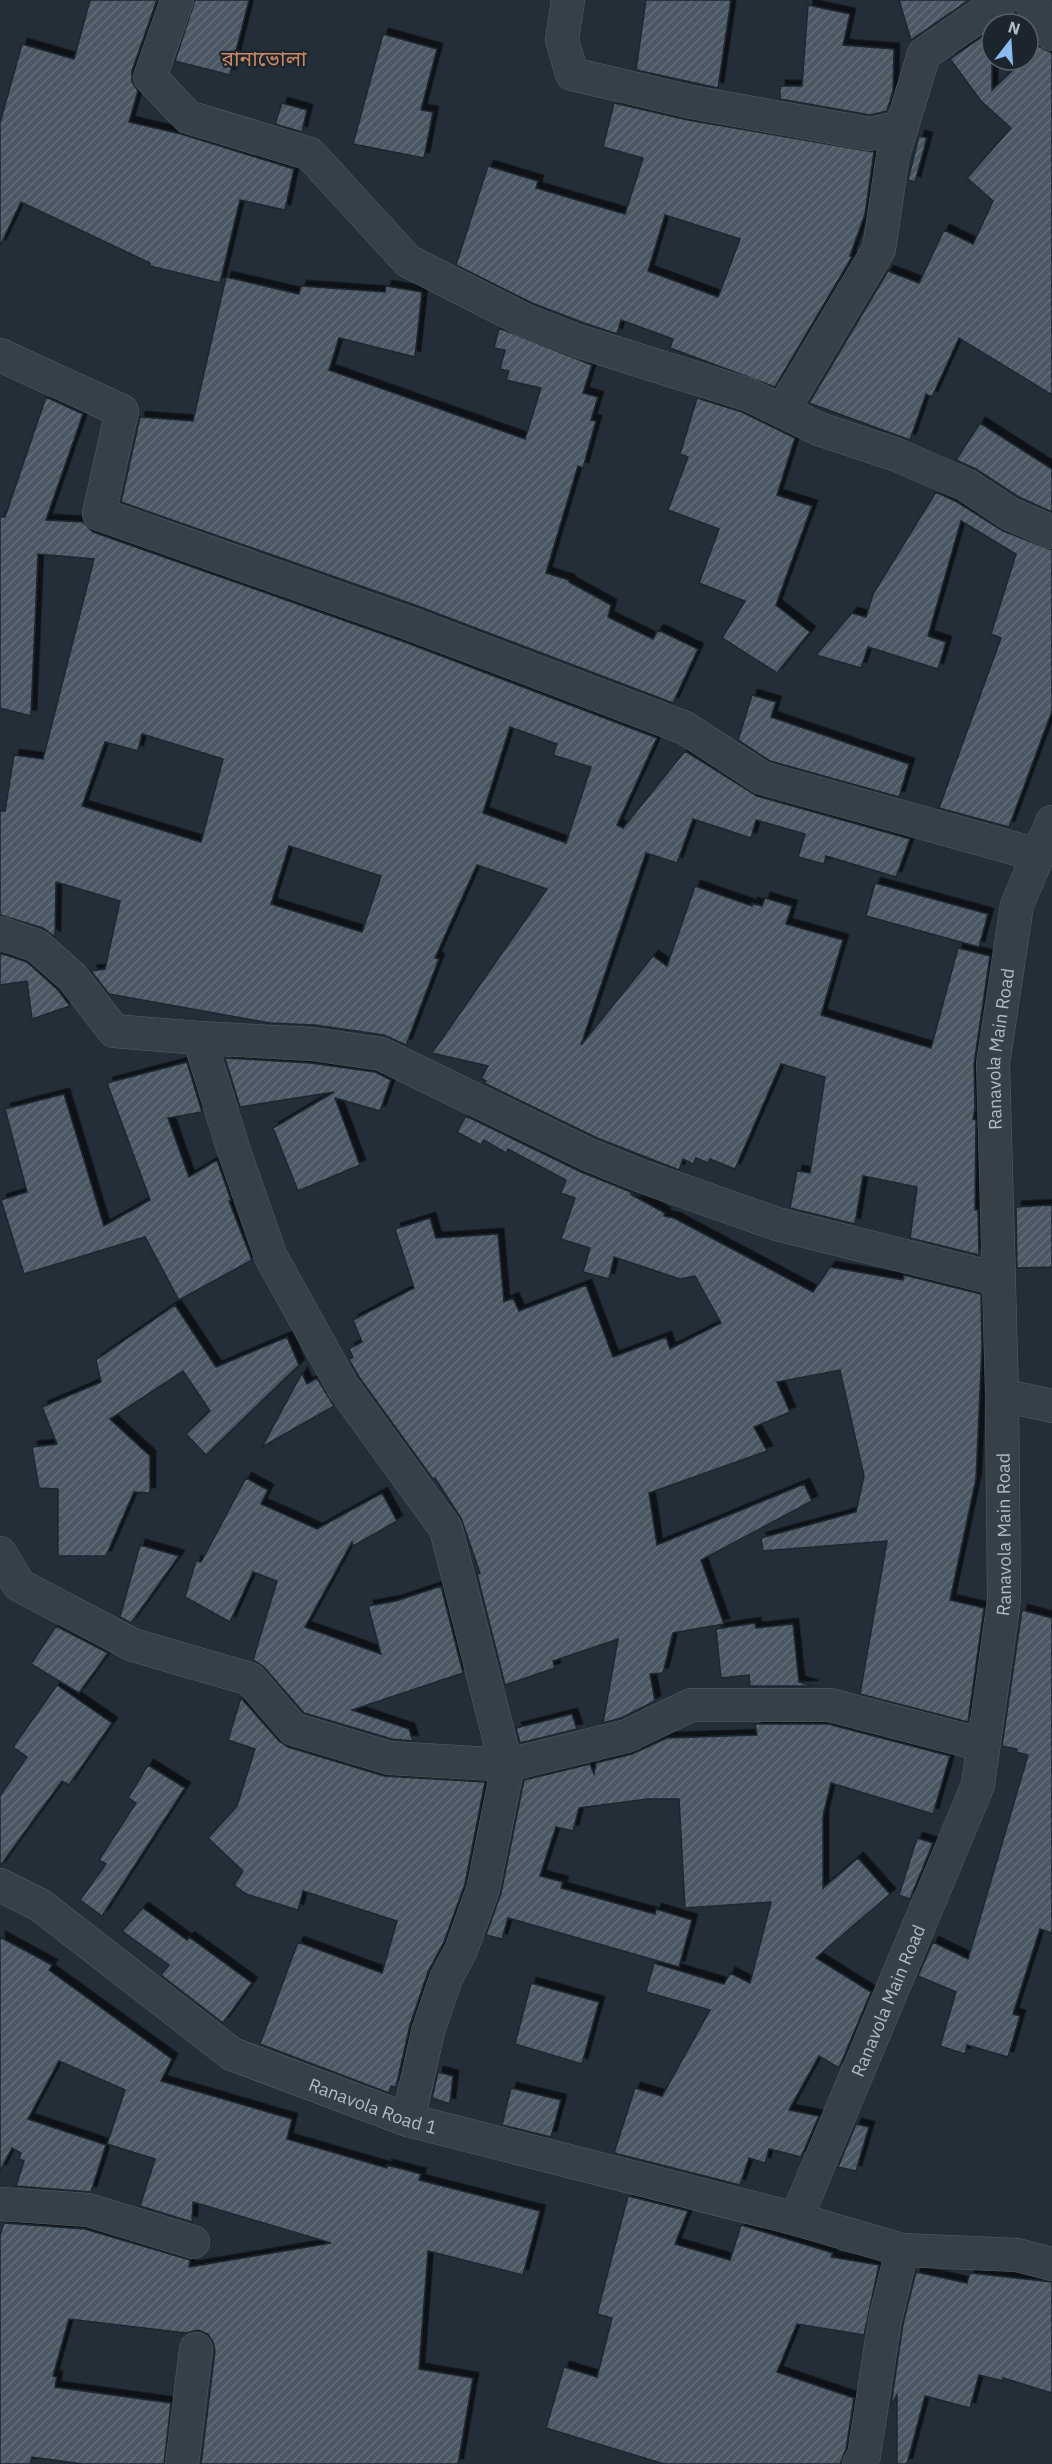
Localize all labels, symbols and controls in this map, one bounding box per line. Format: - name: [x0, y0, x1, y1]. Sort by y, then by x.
- north arrow: [980, 12, 1040, 72]
- text: N: [1006, 16, 1023, 39]
- district label: রানাভোলা: [220, 44, 307, 72]
- street label: Ranavola Main Road: [981, 966, 1019, 1130]
- street label: Ranavola Main Road: [990, 1453, 1016, 1617]
- street label: Ranavola Main Road: [846, 1921, 930, 2080]
- street label: Ranavola Road 1: [306, 2072, 440, 2138]

